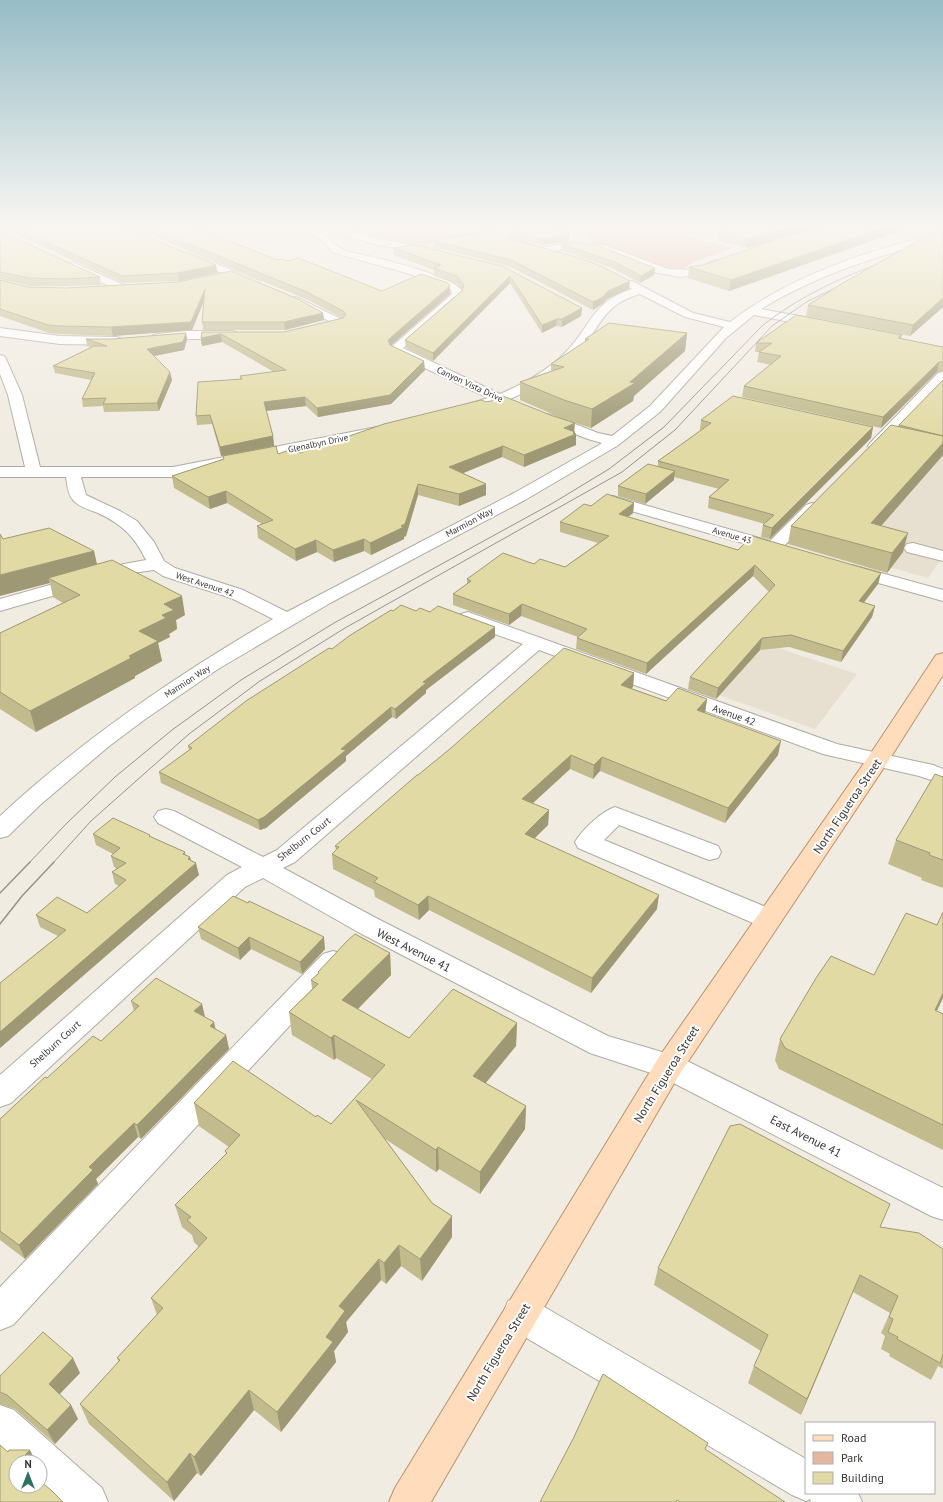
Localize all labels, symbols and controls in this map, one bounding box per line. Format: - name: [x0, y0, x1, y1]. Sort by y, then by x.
- street label: Canyon Vista Drive: [435, 364, 505, 404]
- street label: Glenalbyn Drive: [287, 431, 349, 455]
- street label: Marmion Way: [443, 505, 495, 539]
- street label: Avenue 43: [711, 524, 753, 546]
- street label: West Avenue 42: [174, 569, 236, 599]
- street label: Marmion Way: [162, 662, 213, 700]
- street label: Avenue 42: [711, 701, 757, 729]
- street label: North Figueroa Street: [810, 756, 884, 856]
- street label: Shelburn Court: [275, 814, 334, 864]
- street label: West Avenue 41: [374, 925, 454, 975]
- street label: Shelburn Court: [27, 1017, 84, 1070]
- street label: North Figueroa Street: [630, 1023, 702, 1125]
- street label: East Avenue 41: [768, 1112, 844, 1160]
- street label: North Figueroa Street: [463, 1300, 533, 1404]
- legend: [805, 1422, 935, 1494]
- text: Road: [841, 1430, 866, 1445]
- text: Park: [841, 1450, 863, 1465]
- north arrow: [8, 1454, 48, 1494]
- text: N: [24, 1457, 32, 1471]
- text: Building: [841, 1470, 884, 1485]

